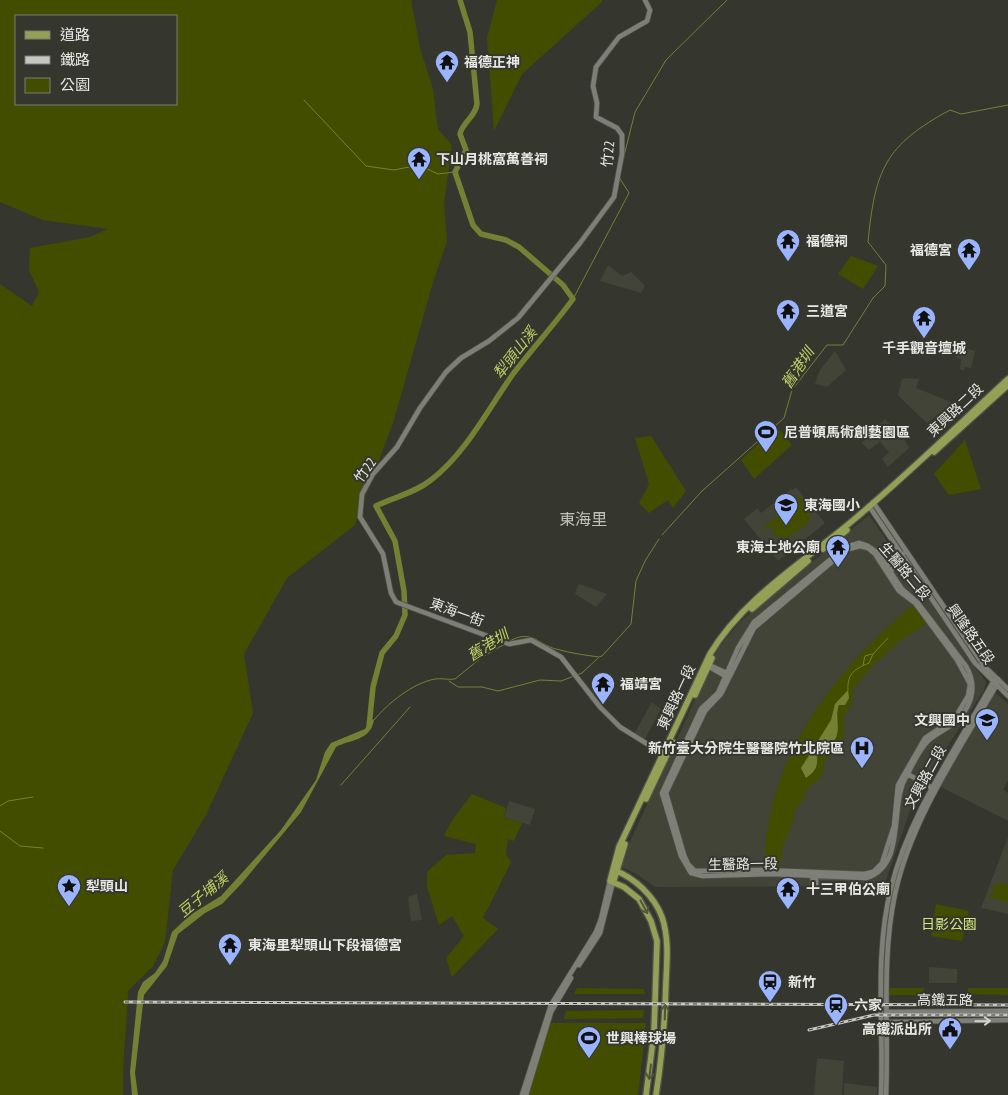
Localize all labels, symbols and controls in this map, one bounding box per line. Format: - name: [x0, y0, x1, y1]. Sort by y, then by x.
- legend: [15, 15, 178, 105]
- text: 道路: [60, 25, 90, 44]
- temple icon: 福德正神: [434, 49, 460, 83]
- text: 鐵路: [60, 50, 90, 69]
- place label: 福德正神: [464, 53, 520, 71]
- text: 公園: [60, 75, 90, 94]
- street label: 竹22: [598, 140, 618, 168]
- temple icon: 下山月桃窩萬善祠: [406, 146, 432, 180]
- place label: 下山月桃窩萬善祠: [436, 150, 548, 168]
- temple icon: 福德祠: [775, 228, 801, 262]
- place label: 福德祠: [806, 232, 848, 250]
- temple icon: 福德宮: [956, 237, 982, 271]
- place label: 福德宮: [910, 241, 952, 259]
- temple icon: 三道宮: [775, 298, 801, 332]
- place label: 三道宮: [806, 302, 848, 320]
- temple icon: 千手觀音壇城: [911, 305, 937, 339]
- water label: 犁頭山溪: [489, 322, 542, 382]
- place label: 千手觀音壇城: [882, 339, 966, 357]
- water label: 舊港圳: [777, 342, 819, 392]
- street label: 東興路二段: [923, 380, 987, 440]
- sports icon: 尼普頓馬術創藝園區: [753, 419, 779, 453]
- place label: 尼普頓馬術創藝園區: [784, 423, 910, 441]
- street label: 竹22: [350, 454, 380, 486]
- school or university icon: 東海國小: [773, 492, 799, 526]
- place label: 東海國小: [804, 496, 860, 514]
- district label: 東海里: [559, 509, 607, 529]
- temple icon: 東海土地公廟: [825, 534, 851, 568]
- place label: 東海土地公廟: [736, 538, 820, 556]
- street label: 生醫路二段: [876, 538, 934, 604]
- street label: 東海一街: [428, 594, 486, 630]
- street label: 興隆路五段: [944, 600, 998, 668]
- water label: 舊港圳: [464, 624, 514, 665]
- street label: 東興路一段: [653, 661, 699, 733]
- temple icon: 福靖宮: [590, 671, 616, 705]
- place label: 福靖宮: [620, 675, 662, 693]
- school or university icon: 文興國中: [974, 707, 1000, 741]
- place label: 文興國中: [914, 711, 970, 729]
- hospital icon: 新竹臺大分院生醫醫院竹北院區: [849, 735, 875, 769]
- place label: 新竹臺大分院生醫醫院竹北院區: [648, 739, 844, 757]
- street label: 文興路二段: [900, 742, 950, 812]
- street label: 生醫路一段: [708, 854, 778, 874]
- water label: 豆子埔溪: [174, 867, 233, 921]
- place icon: 犁頭山: [56, 873, 82, 907]
- temple icon: 十三甲伯公廟: [775, 876, 801, 910]
- place label: 犁頭山: [86, 877, 128, 895]
- place label: 十三甲伯公廟: [806, 880, 890, 898]
- one-way arrow: [640, 899, 649, 914]
- park label: 日影公園: [921, 915, 977, 933]
- temple icon: 東海里犁頭山下段福德宮: [217, 932, 243, 966]
- place label: 東海里犁頭山下段福德宮: [248, 936, 402, 954]
- station icon: 新竹: [757, 969, 783, 1003]
- place label: 新竹: [788, 973, 816, 991]
- street label: 高鐵五路: [917, 991, 973, 1009]
- station icon: 六家: [823, 992, 849, 1026]
- place label: 六家: [854, 996, 882, 1014]
- one-way arrow: [661, 1004, 670, 1020]
- public building icon: 高鐵派出所: [937, 1016, 963, 1050]
- one-way arrow: [974, 1016, 991, 1026]
- place label: 高鐵派出所: [862, 1020, 932, 1038]
- sports icon: 世興棒球場: [576, 1025, 602, 1059]
- place label: 世興棒球場: [606, 1029, 676, 1047]
- one-way arrow: [645, 1064, 655, 1080]

